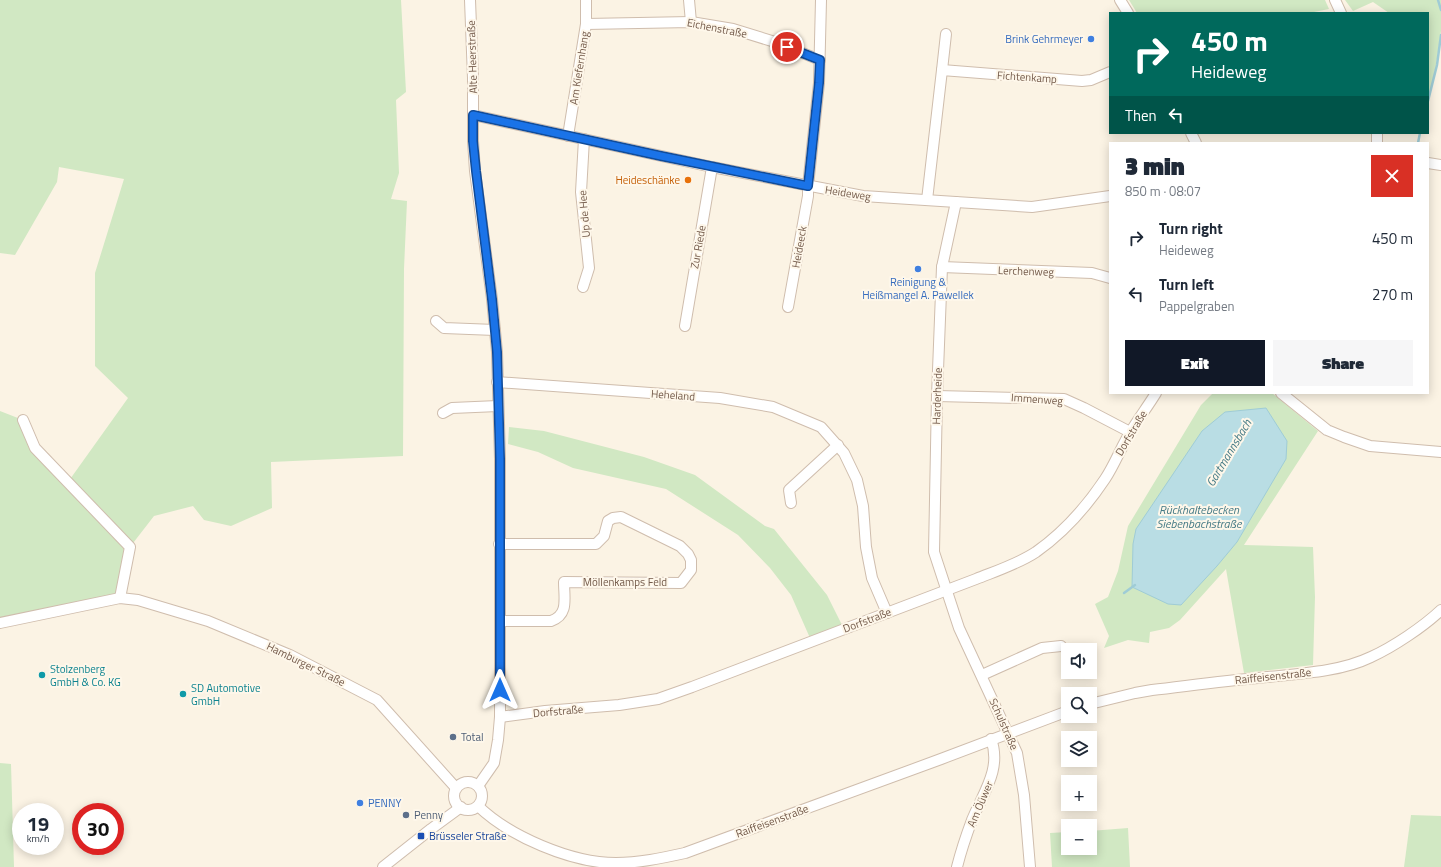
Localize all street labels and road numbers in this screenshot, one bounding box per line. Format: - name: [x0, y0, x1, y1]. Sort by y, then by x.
- street label: Eichenstraße: [686, 14, 749, 42]
- street label: Alte Heerstraße: [463, 20, 481, 94]
- street label: Am Kiefernhang: [565, 30, 593, 106]
- street label: Fichtenkamp: [997, 67, 1058, 87]
- street label: Heideweg: [824, 181, 872, 205]
- street label: Up de Hee: [574, 189, 594, 238]
- street label: Zur Riede: [686, 224, 710, 270]
- street label: Heideeck: [787, 224, 811, 269]
- street label: Lerchenweg: [998, 262, 1055, 280]
- street label: Harderheide: [928, 367, 946, 425]
- street label: Heheland: [650, 385, 696, 405]
- street label: Immenweg: [1010, 389, 1064, 409]
- street label: Dorfstraße: [1111, 407, 1151, 459]
- street label: Möllenkamps Feld: [583, 574, 667, 590]
- street label: Dorfstraße: [841, 603, 894, 637]
- street label: Hamburger Straße: [264, 638, 348, 690]
- street label: Raiffeisenstraße: [1234, 664, 1312, 688]
- street label: Schulstraße: [985, 696, 1023, 753]
- street label: Dorfstraße: [532, 701, 584, 721]
- street label: Am Öüwer: [963, 778, 997, 830]
- street label: Raiffeisenstraße: [733, 800, 811, 842]

